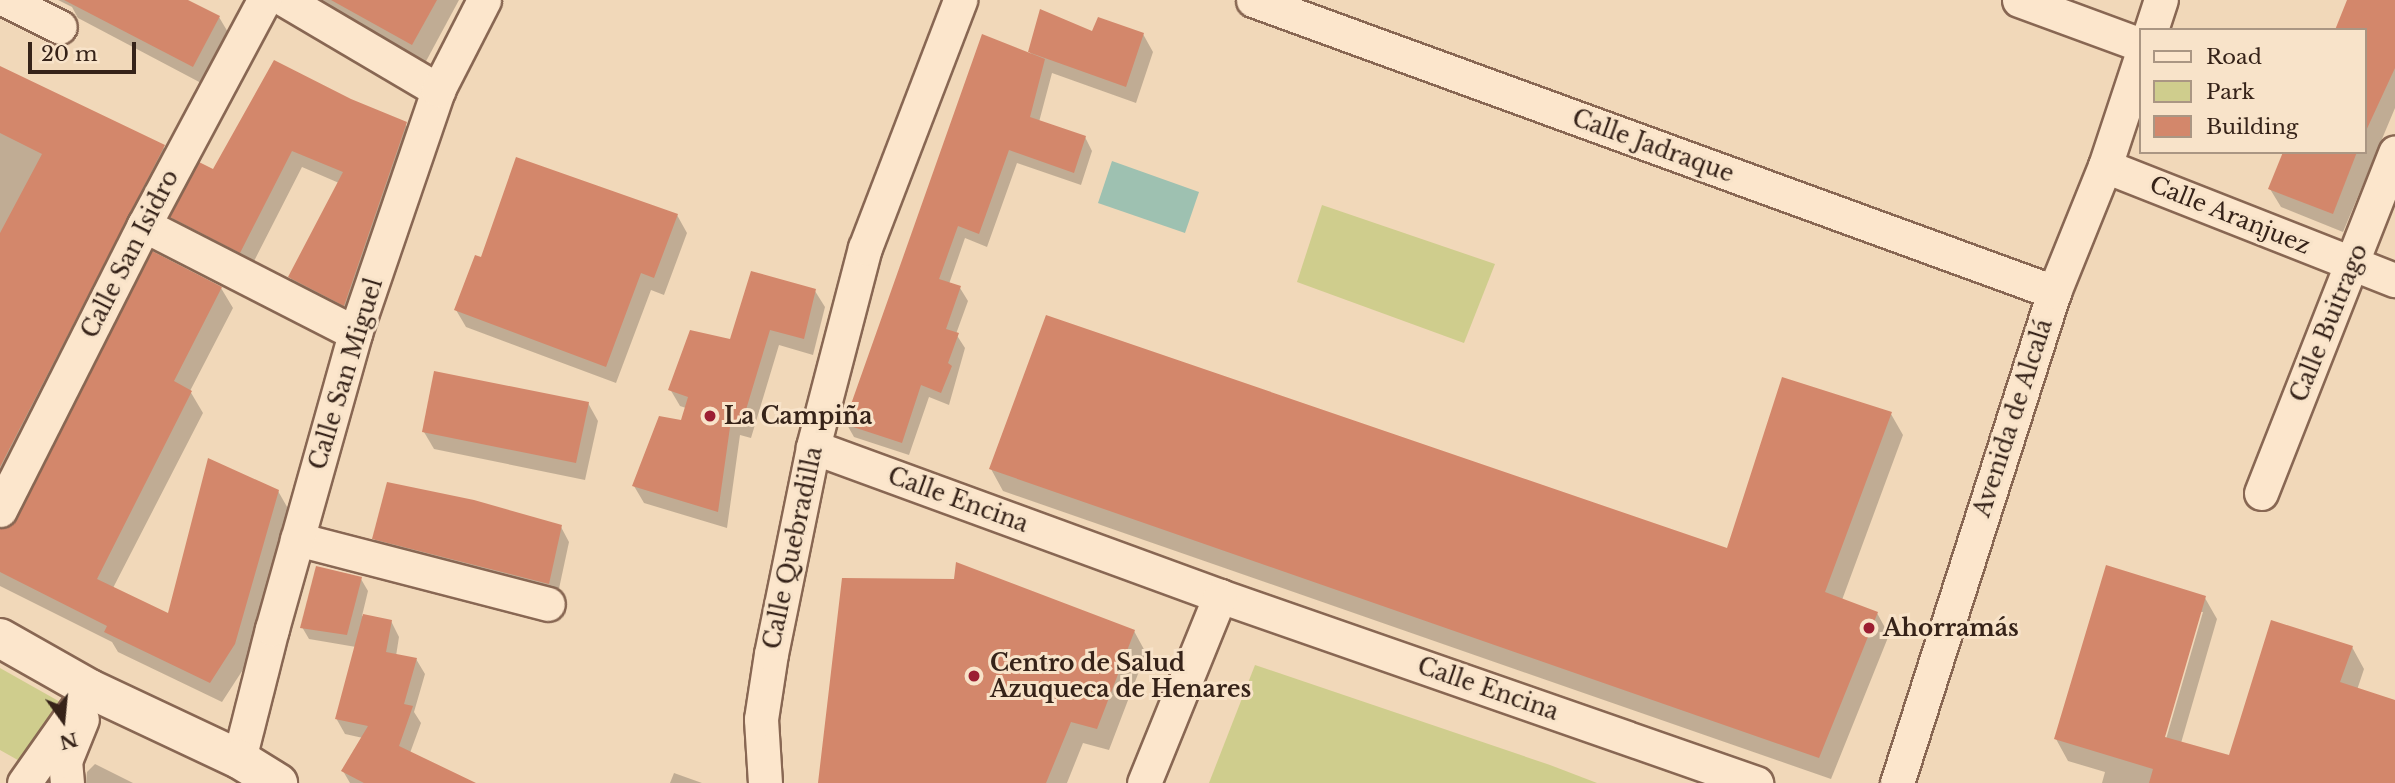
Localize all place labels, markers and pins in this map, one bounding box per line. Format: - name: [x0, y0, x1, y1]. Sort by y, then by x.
- place label: La Campiña: [724, 402, 873, 430]
- marker: La Campiña: [702, 408, 718, 424]
- place label: Ahorramás: [1883, 614, 2019, 642]
- marker: Ahorramás: [1861, 620, 1877, 636]
- place label: Centro de Salud Azuqueca de Henares: [990, 649, 1251, 703]
- marker: Centro de Salud Azuqueca de Henares: [964, 666, 984, 686]

